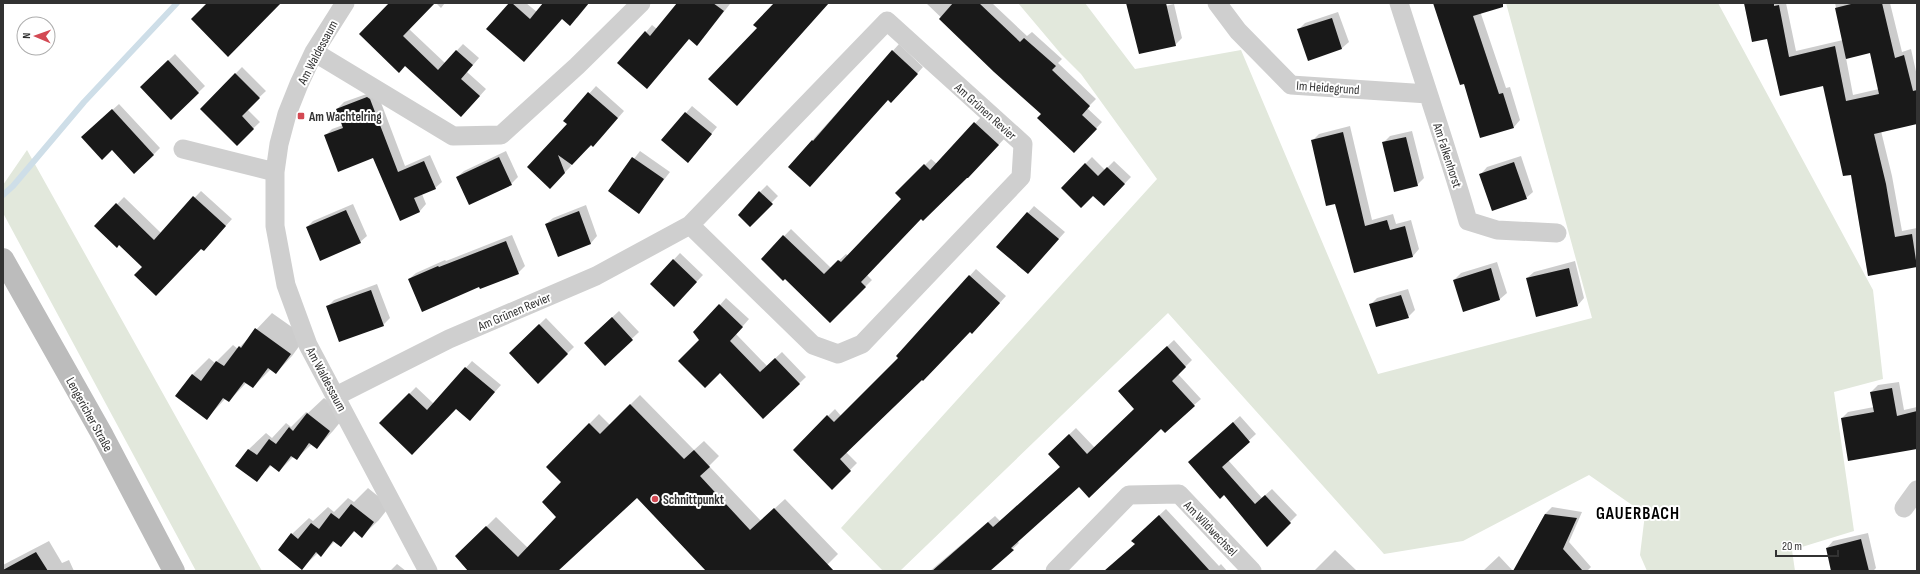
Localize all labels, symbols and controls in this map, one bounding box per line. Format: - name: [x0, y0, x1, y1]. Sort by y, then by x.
- north arrow: [16, 16, 56, 56]
- street label: Am Waldessaum: [294, 18, 341, 88]
- text: N: [20, 32, 33, 39]
- street label: Im Heidegrund: [1296, 78, 1360, 98]
- street label: Am Grünen Revier: [950, 79, 1020, 144]
- place label: Am Wachtelring: [308, 109, 382, 125]
- marker: Am Wachtelring: [296, 111, 306, 121]
- street label: Am Falkenhorst: [1429, 120, 1465, 190]
- street label: Am Grünen Revier: [475, 289, 554, 335]
- street label: Am Waldessaum: [302, 344, 350, 414]
- street label: Lengericher Straße: [62, 375, 116, 454]
- place label: Schnittpunkt: [663, 492, 725, 508]
- marker: Schnittpunkt: [650, 494, 660, 504]
- street label: Am Wildwechsel: [1179, 497, 1241, 560]
- district label: GAUERBACH: [1596, 504, 1680, 524]
- scale bar: [1776, 532, 1838, 558]
- text: 20 m: [1782, 539, 1802, 554]

